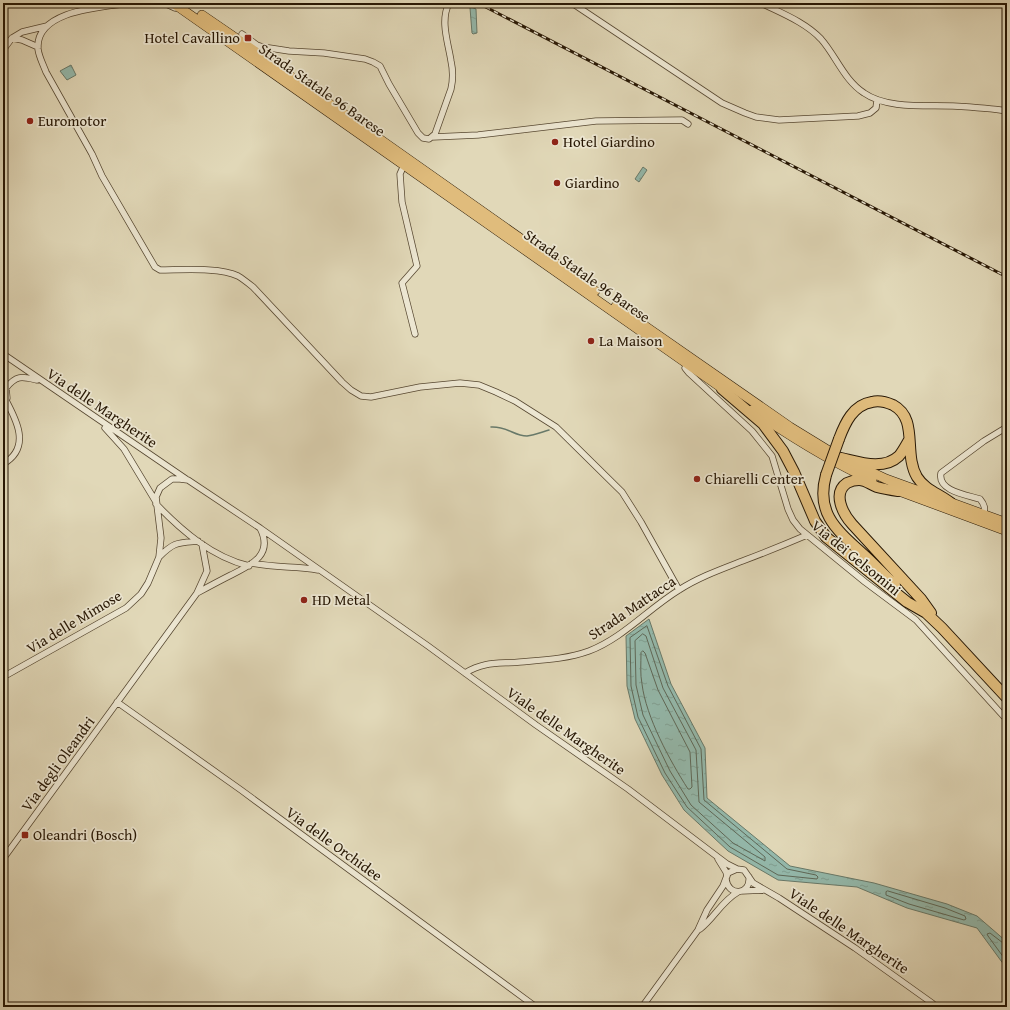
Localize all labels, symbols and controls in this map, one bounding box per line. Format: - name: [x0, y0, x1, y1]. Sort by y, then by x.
- place label: Hotel Cavallino: [145, 27, 240, 48]
- marker: Hotel Cavallino: [243, 33, 253, 43]
- street label: Strada Statale 96 Barese: [255, 38, 390, 141]
- place label: Euromotor: [38, 110, 106, 131]
- marker: Euromotor: [25, 116, 35, 126]
- place label: Hotel Giardino: [563, 131, 655, 152]
- marker: Hotel Giardino: [550, 137, 560, 147]
- place label: Giardino: [565, 172, 620, 193]
- marker: Giardino: [552, 178, 562, 188]
- street label: Strada Statale 96 Barese: [520, 224, 655, 327]
- place label: La Maison: [599, 330, 663, 351]
- marker: La Maison: [586, 336, 596, 346]
- street label: Via delle Margherite: [43, 363, 162, 452]
- place label: Chiarelli Center: [705, 468, 804, 489]
- marker: Chiarelli Center: [692, 474, 702, 484]
- street label: Via dei Gelsomini: [807, 515, 906, 600]
- street label: Strada Mattacca: [584, 570, 680, 645]
- street label: Via delle Mimose: [22, 585, 125, 658]
- place label: HD Metal: [312, 589, 370, 610]
- marker: HD Metal: [299, 595, 309, 605]
- street label: Viale delle Margherite: [503, 682, 630, 780]
- street label: Via degli Oleandri: [16, 712, 99, 816]
- street label: Via delle Orchidee: [282, 801, 387, 886]
- place label: Oleandri (Bosch): [33, 824, 137, 845]
- marker: Oleandri (Bosch): [20, 830, 30, 840]
- street label: Viale delle Margherite: [785, 883, 913, 979]

